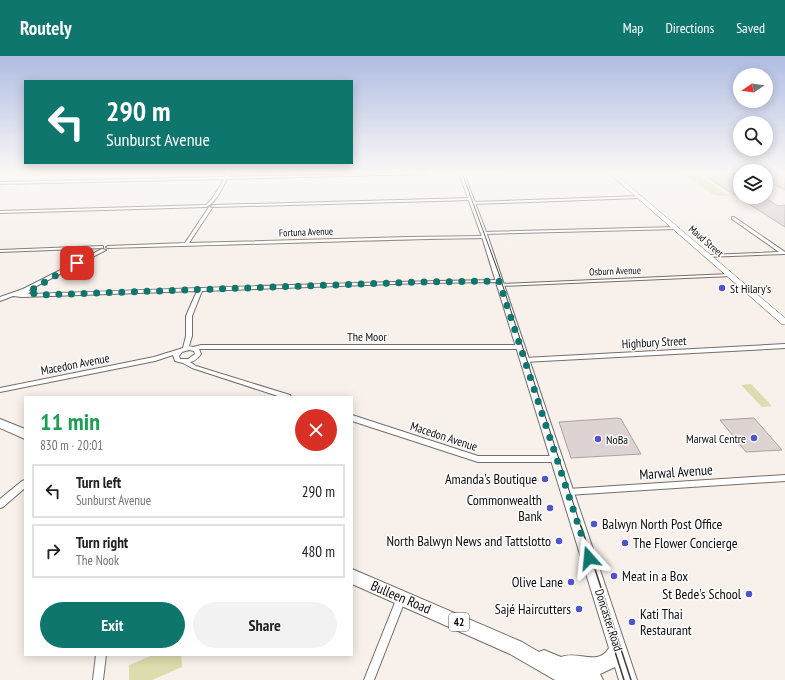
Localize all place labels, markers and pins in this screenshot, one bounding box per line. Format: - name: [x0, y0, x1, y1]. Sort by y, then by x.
- pin: [60, 246, 94, 280]
- place label: St Hilary's: [730, 281, 771, 296]
- marker: St Hilary's: [717, 283, 727, 293]
- place label: Marwal Centre: [686, 431, 746, 446]
- place label: NoBa: [606, 432, 628, 447]
- marker: Marwal Centre: [749, 433, 759, 443]
- marker: NoBa: [593, 434, 603, 444]
- place label: Amanda's Boutique: [445, 470, 537, 488]
- marker: Amanda's Boutique: [540, 474, 550, 484]
- place label: Commonwealth Bank: [467, 491, 543, 525]
- marker: Commonwealth Bank: [545, 503, 555, 513]
- place label: Balwyn North Post Office: [602, 515, 723, 533]
- marker: Balwyn North Post Office: [589, 519, 599, 529]
- place label: North Balwyn News and Tattslotto: [386, 532, 551, 550]
- place label: The Flower Concierge: [633, 534, 738, 552]
- marker: North Balwyn News and Tattslotto: [554, 536, 564, 546]
- marker: The Flower Concierge: [620, 538, 630, 548]
- place label: Meat in a Box: [622, 567, 688, 585]
- marker: Meat in a Box: [609, 571, 619, 581]
- place label: Olive Lane: [512, 573, 563, 591]
- marker: Olive Lane: [566, 577, 576, 587]
- place label: St Bede's School: [662, 585, 742, 603]
- marker: St Bede's School: [744, 589, 754, 599]
- place label: Sajé Haircutters: [495, 600, 571, 618]
- marker: Sajé Haircutters: [574, 604, 584, 614]
- place label: Kati Thai Restaurant: [640, 605, 692, 639]
- marker: Kati Thai Restaurant: [627, 617, 637, 627]

